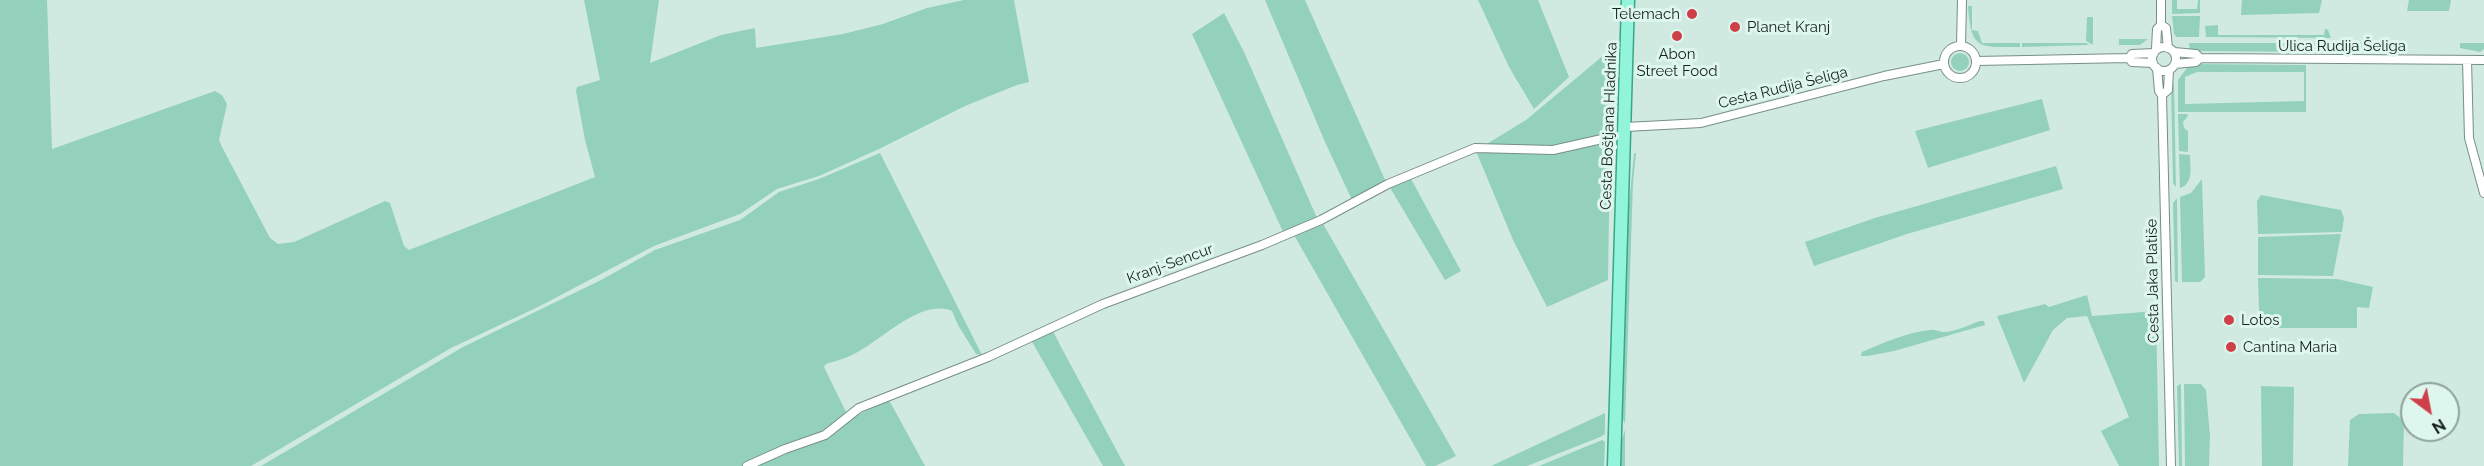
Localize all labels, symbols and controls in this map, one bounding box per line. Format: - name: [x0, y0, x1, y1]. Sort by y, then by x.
- place label: Telemach: [1612, 5, 1680, 23]
- marker: Telemach: [1685, 7, 1699, 21]
- place label: Planet Kranj: [1747, 18, 1830, 36]
- marker: Planet Kranj: [1728, 20, 1742, 34]
- marker: Abon Street Food: [1670, 29, 1684, 43]
- street label: Ulica Rudija Šeliga: [2278, 37, 2406, 55]
- street label: Cesta Boštjana Hladnika: [1597, 42, 1621, 210]
- place label: Abon Street Food: [1637, 45, 1717, 80]
- street label: Cesta Rudija Šeliga: [1716, 63, 1850, 113]
- street label: Cesta Jaka Platiše: [2143, 219, 2163, 343]
- street label: Kranj-Sencur: [1124, 240, 1216, 288]
- place label: Lotos: [2241, 311, 2279, 329]
- marker: Lotos: [2222, 313, 2236, 327]
- place label: Cantina Maria: [2243, 338, 2337, 356]
- marker: Cantina Maria: [2224, 340, 2238, 354]
- north arrow: [2400, 382, 2460, 442]
- text: N: [2429, 415, 2449, 437]

